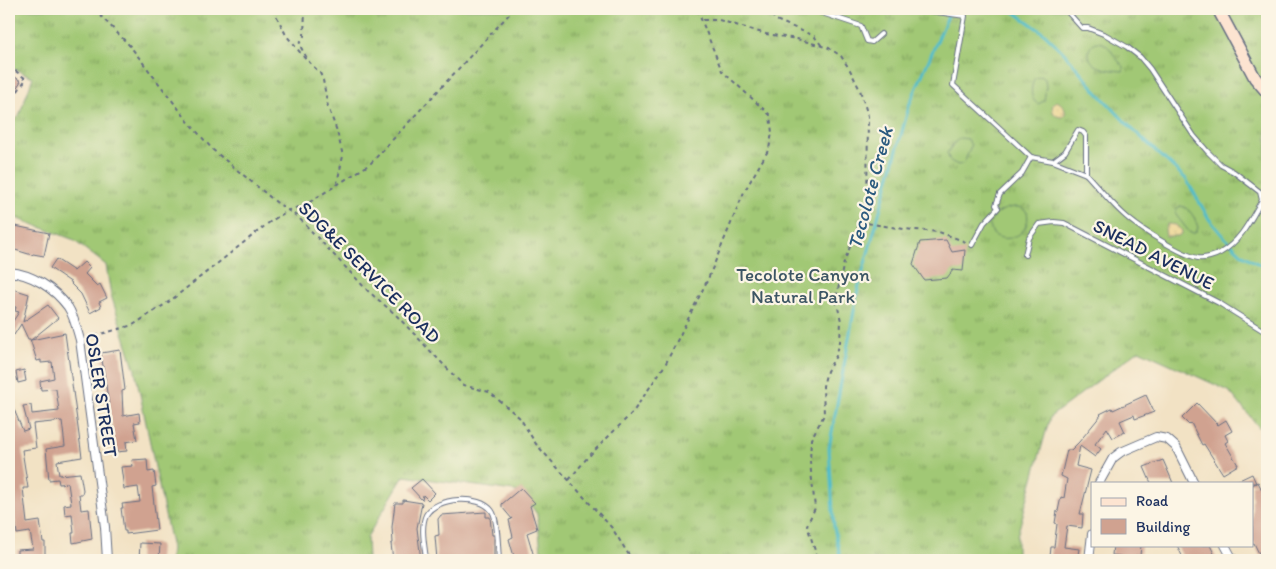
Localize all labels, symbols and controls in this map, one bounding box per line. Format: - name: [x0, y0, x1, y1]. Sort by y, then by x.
- water label: Tecolote Creek: [842, 122, 898, 252]
- street label: SDG&E SERVICE ROAD: [294, 197, 445, 348]
- street label: SNEAD AVENUE: [1089, 214, 1218, 295]
- park label: Tecolote Canyon Natural Park: [736, 263, 870, 308]
- street label: OSLER STREET: [80, 331, 123, 459]
- legend: [1091, 482, 1254, 546]
- text: Road: [1136, 492, 1169, 510]
- text: Building: [1136, 518, 1190, 536]

